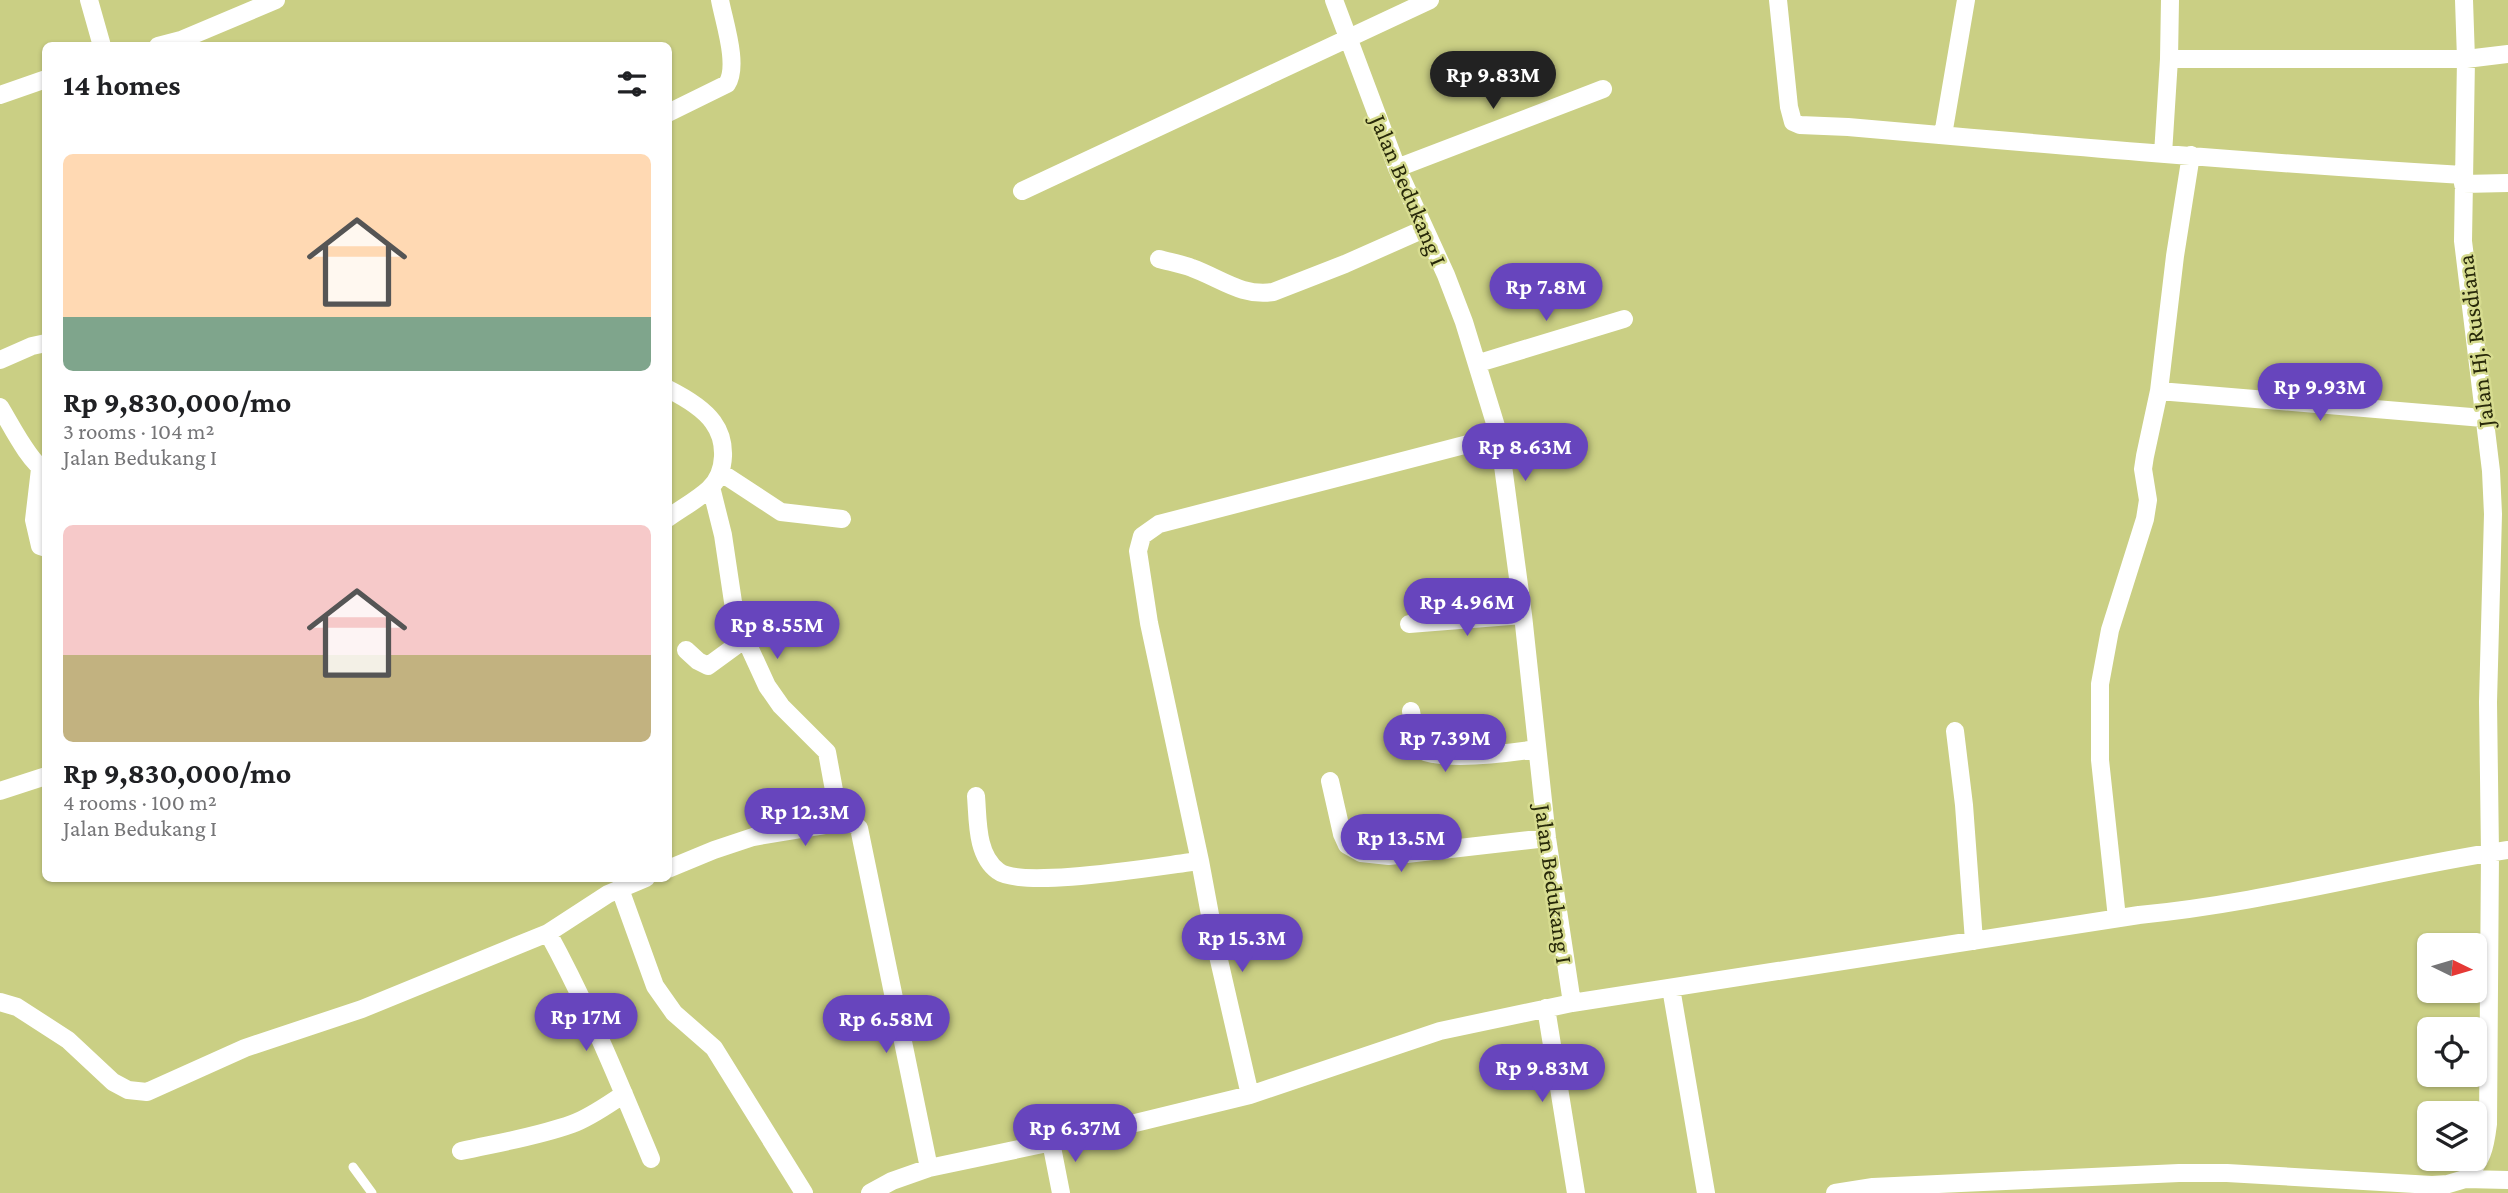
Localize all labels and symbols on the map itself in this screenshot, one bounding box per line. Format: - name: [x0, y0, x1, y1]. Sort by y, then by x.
- pin: Rp 9.83M: [1421, 52, 1565, 111]
- street label: Jalan Bedukang I: [1364, 109, 1453, 269]
- street label: Jalan Hj. Rusdiana: [2451, 253, 2499, 431]
- pin: Rp 7.8M: [1481, 264, 1611, 323]
- pin: Rp 9.93M: [2248, 364, 2392, 423]
- pin: Rp 8.63M: [1453, 424, 1597, 483]
- pin: Rp 4.96M: [1395, 578, 1539, 638]
- pin: Rp 8.55M: [705, 602, 849, 661]
- pin: Rp 7.39M: [1373, 714, 1517, 774]
- pin: Rp 12.3M: [733, 788, 877, 848]
- street label: Jalan Bedukang I: [1529, 801, 1579, 965]
- pin: Rp 13.5M: [1329, 814, 1473, 874]
- pin: Rp 15.3M: [1170, 914, 1314, 974]
- north arrow: [2417, 933, 2487, 1003]
- pin: Rp 17M: [529, 993, 643, 1053]
- pin: Rp 6.58M: [814, 996, 958, 1055]
- pin: Rp 9.83M: [1470, 1044, 1614, 1104]
- pin: Rp 6.37M: [1003, 1104, 1147, 1164]

